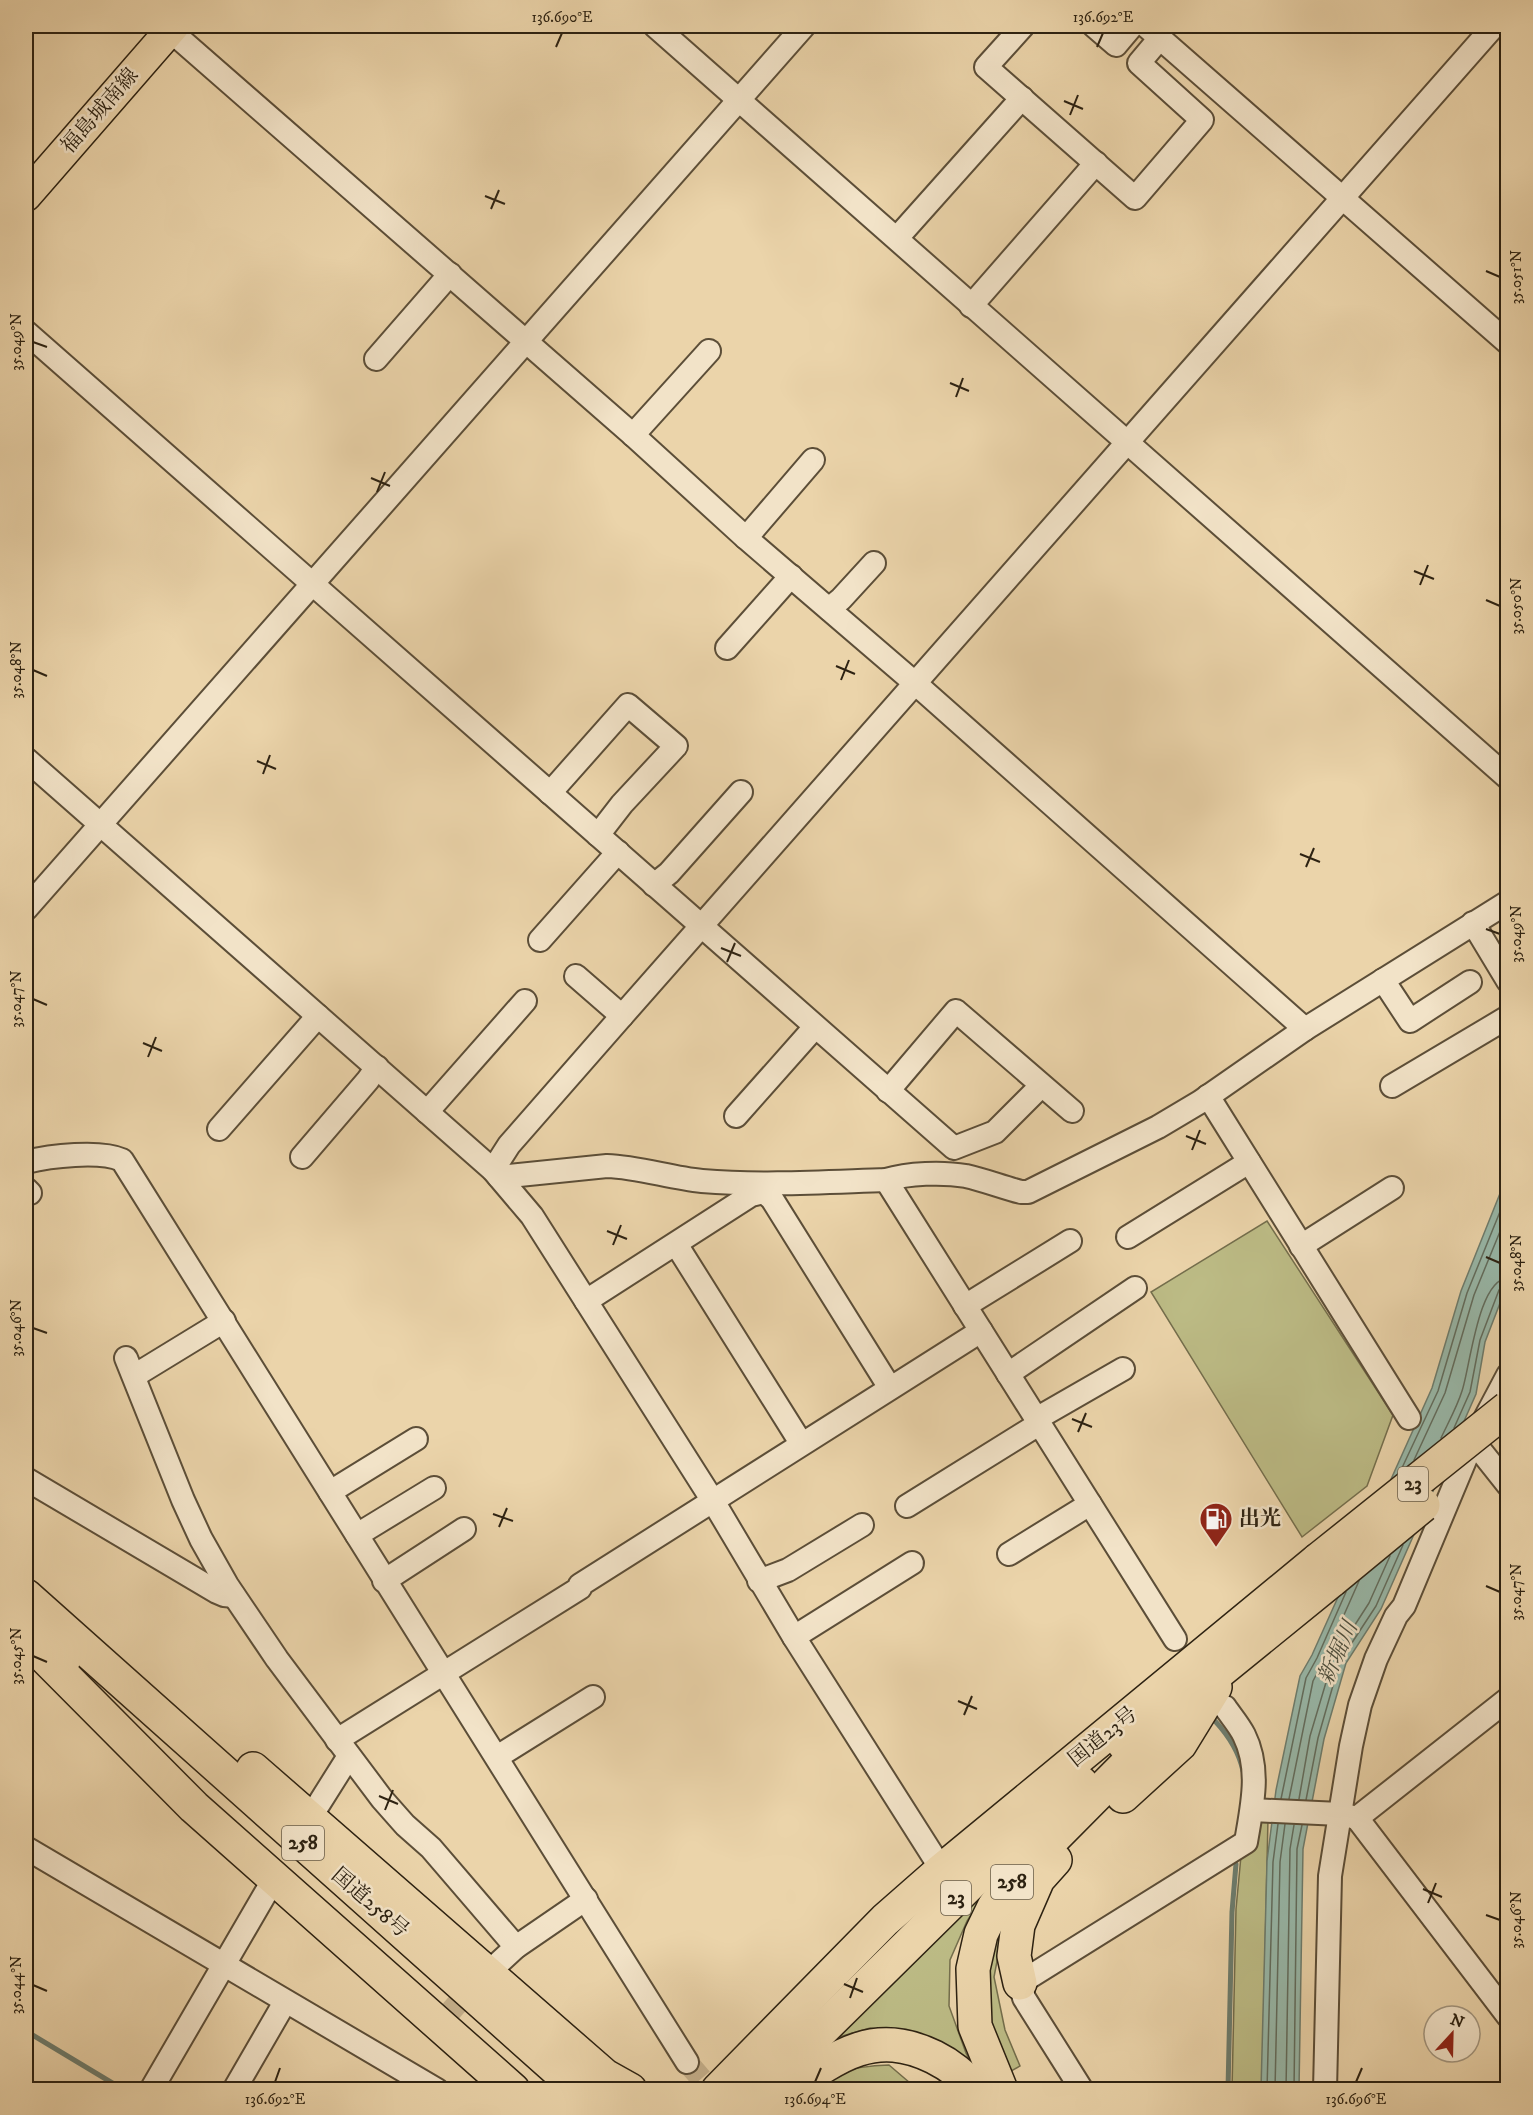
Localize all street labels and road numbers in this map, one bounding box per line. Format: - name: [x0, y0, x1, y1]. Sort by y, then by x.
- street label: 福島城南線: [56, 63, 144, 159]
- road number: 23: [1398, 1467, 1428, 1501]
- street label: 国道23号: [1063, 1701, 1143, 1773]
- road number: 258: [282, 1826, 324, 1860]
- street label: 国道258号: [326, 1862, 414, 1944]
- road number: 258: [991, 1865, 1033, 1899]
- road number: 23: [941, 1881, 971, 1915]

